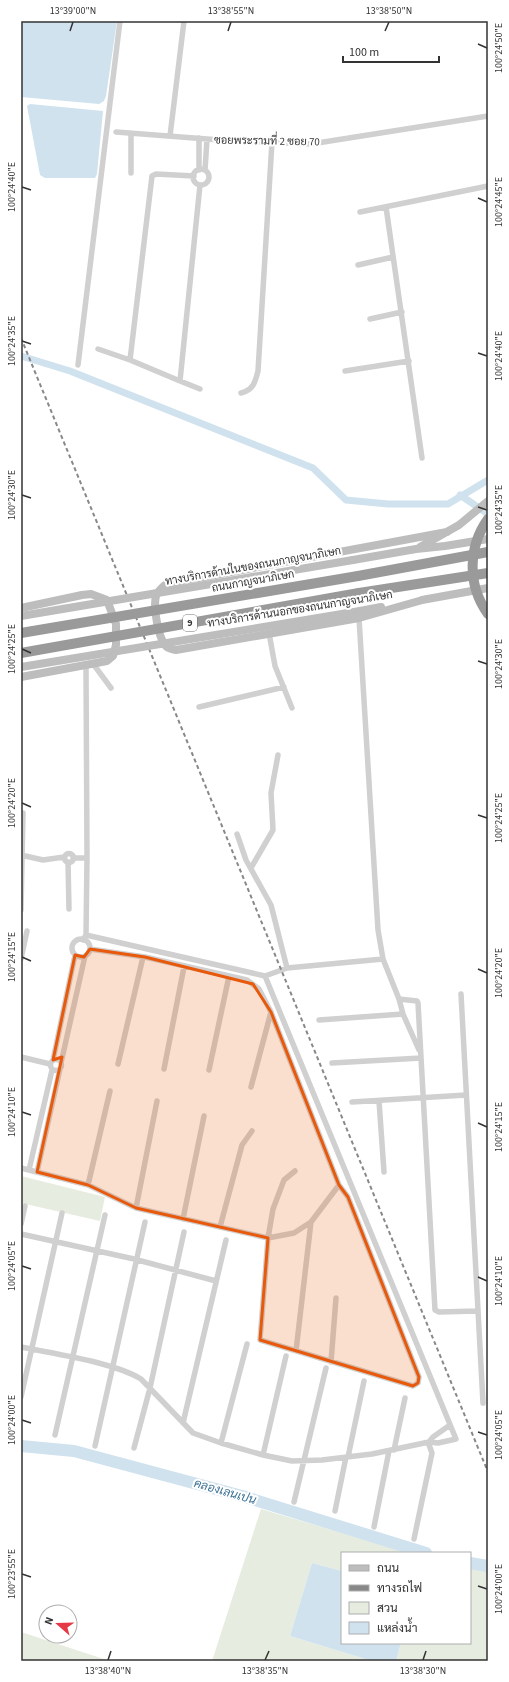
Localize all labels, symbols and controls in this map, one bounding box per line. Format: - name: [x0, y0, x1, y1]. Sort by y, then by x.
- text: 13°39'00"N: [50, 4, 96, 18]
- text: 13°38'55"N: [208, 4, 254, 18]
- text: 13°38'50"N: [366, 4, 412, 18]
- text: 100°24'50"E: [492, 23, 506, 73]
- scale bar: [343, 38, 439, 64]
- text: 100 m: [349, 44, 379, 61]
- street label: ซอยพระรามที่ 2 ซอย 70: [214, 129, 320, 149]
- text: 100°24'40"E: [5, 162, 19, 212]
- text: 100°24'45"E: [492, 177, 506, 227]
- text: 100°24'35"E: [5, 316, 19, 366]
- text: 100°24'40"E: [492, 331, 506, 381]
- text: 100°24'30"E: [5, 470, 19, 520]
- text: 100°24'35"E: [492, 485, 506, 535]
- street label: ทางบริการด้านในของถนนกาญจนาภิเษก: [164, 544, 342, 588]
- street label: ถนนกาญจนาภิเษก: [211, 567, 295, 595]
- street label: ทางบริการด้านนอกของถนนกาญจนาภิเษก: [206, 587, 394, 631]
- road number: 9: [183, 615, 197, 631]
- text: 100°24'25"E: [5, 624, 19, 674]
- text: 100°24'30"E: [492, 639, 506, 689]
- text: 100°24'20"E: [5, 778, 19, 828]
- text: 100°24'25"E: [492, 793, 506, 843]
- text: 100°24'15"E: [5, 932, 19, 982]
- text: 100°24'20"E: [492, 948, 506, 998]
- text: 100°24'10"E: [5, 1087, 19, 1137]
- text: 100°24'15"E: [492, 1102, 506, 1152]
- text: 100°24'05"E: [5, 1241, 19, 1291]
- text: 100°24'10"E: [492, 1256, 506, 1306]
- text: 100°24'00"E: [5, 1395, 19, 1445]
- text: 100°24'05"E: [492, 1410, 506, 1460]
- water label: คลองเลนเปน: [192, 1475, 259, 1509]
- text: 100°23'55"E: [5, 1549, 19, 1599]
- legend: [341, 1552, 471, 1644]
- text: ถนน: [377, 1560, 400, 1577]
- text: 100°24'00"E: [492, 1564, 506, 1614]
- text: ทางรถไฟ: [377, 1580, 422, 1597]
- text: สวน: [377, 1600, 398, 1617]
- north arrow: [38, 1604, 78, 1644]
- text: N: [41, 1615, 57, 1627]
- text: แหล่งน้ำ: [377, 1617, 417, 1637]
- text: 13°38'40"N: [85, 1664, 131, 1678]
- text: 13°38'35"N: [242, 1664, 288, 1678]
- text: 13°38'30"N: [400, 1664, 446, 1678]

